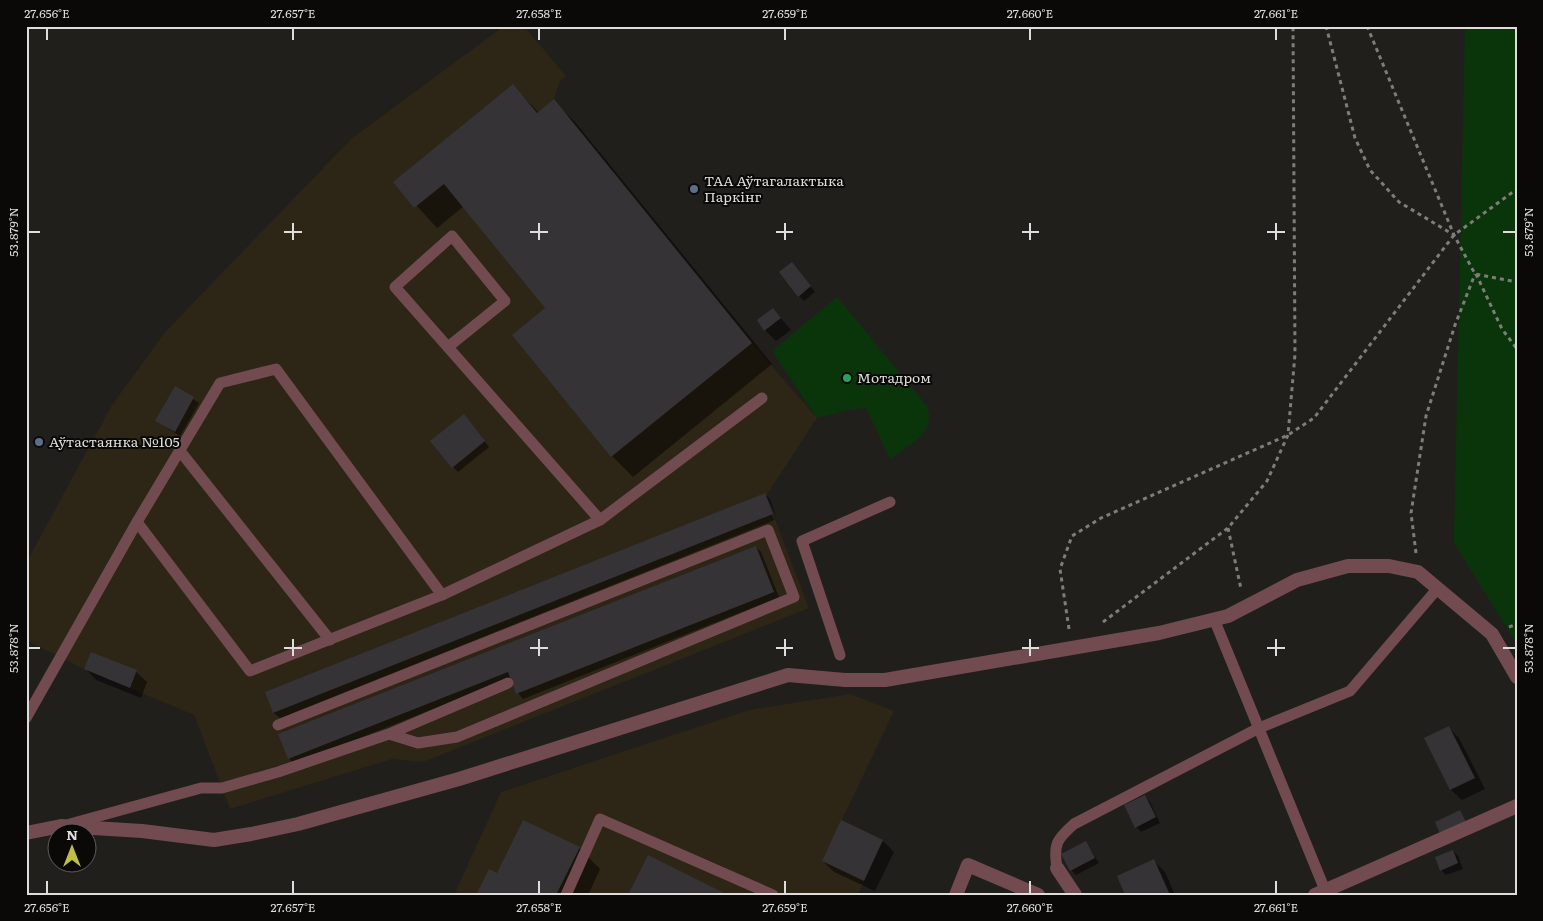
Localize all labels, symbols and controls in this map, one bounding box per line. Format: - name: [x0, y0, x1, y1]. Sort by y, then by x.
- text: 27.656°E: [24, 4, 70, 22]
- text: 27.657°E: [270, 4, 316, 22]
- text: 27.658°E: [516, 4, 562, 22]
- text: 27.659°E: [762, 4, 808, 22]
- text: 27.660°E: [1007, 4, 1053, 22]
- text: 27.661°E: [1254, 4, 1298, 22]
- place label: ТАА Аўтагалактыка Паркінг: [704, 170, 844, 206]
- marker: ТАА Аўтагалактыка Паркінг: [688, 183, 700, 195]
- text: 53.879°N: [4, 207, 22, 257]
- text: 53.879°N: [1519, 207, 1537, 257]
- place label: Мотадром: [857, 367, 931, 387]
- marker: Мотадром: [841, 372, 853, 384]
- place label: Аўтастаянка №105: [49, 431, 180, 451]
- marker: Аўтастаянка №105: [33, 436, 45, 448]
- text: 53.878°N: [4, 623, 22, 673]
- text: 53.878°N: [1519, 623, 1537, 673]
- north arrow: [48, 824, 98, 874]
- text: N: [66, 824, 78, 844]
- text: 27.656°E: [24, 898, 70, 916]
- text: 27.657°E: [270, 898, 316, 916]
- text: 27.658°E: [516, 898, 562, 916]
- text: 27.659°E: [762, 898, 808, 916]
- text: 27.660°E: [1007, 898, 1053, 916]
- text: 27.661°E: [1254, 898, 1298, 916]

